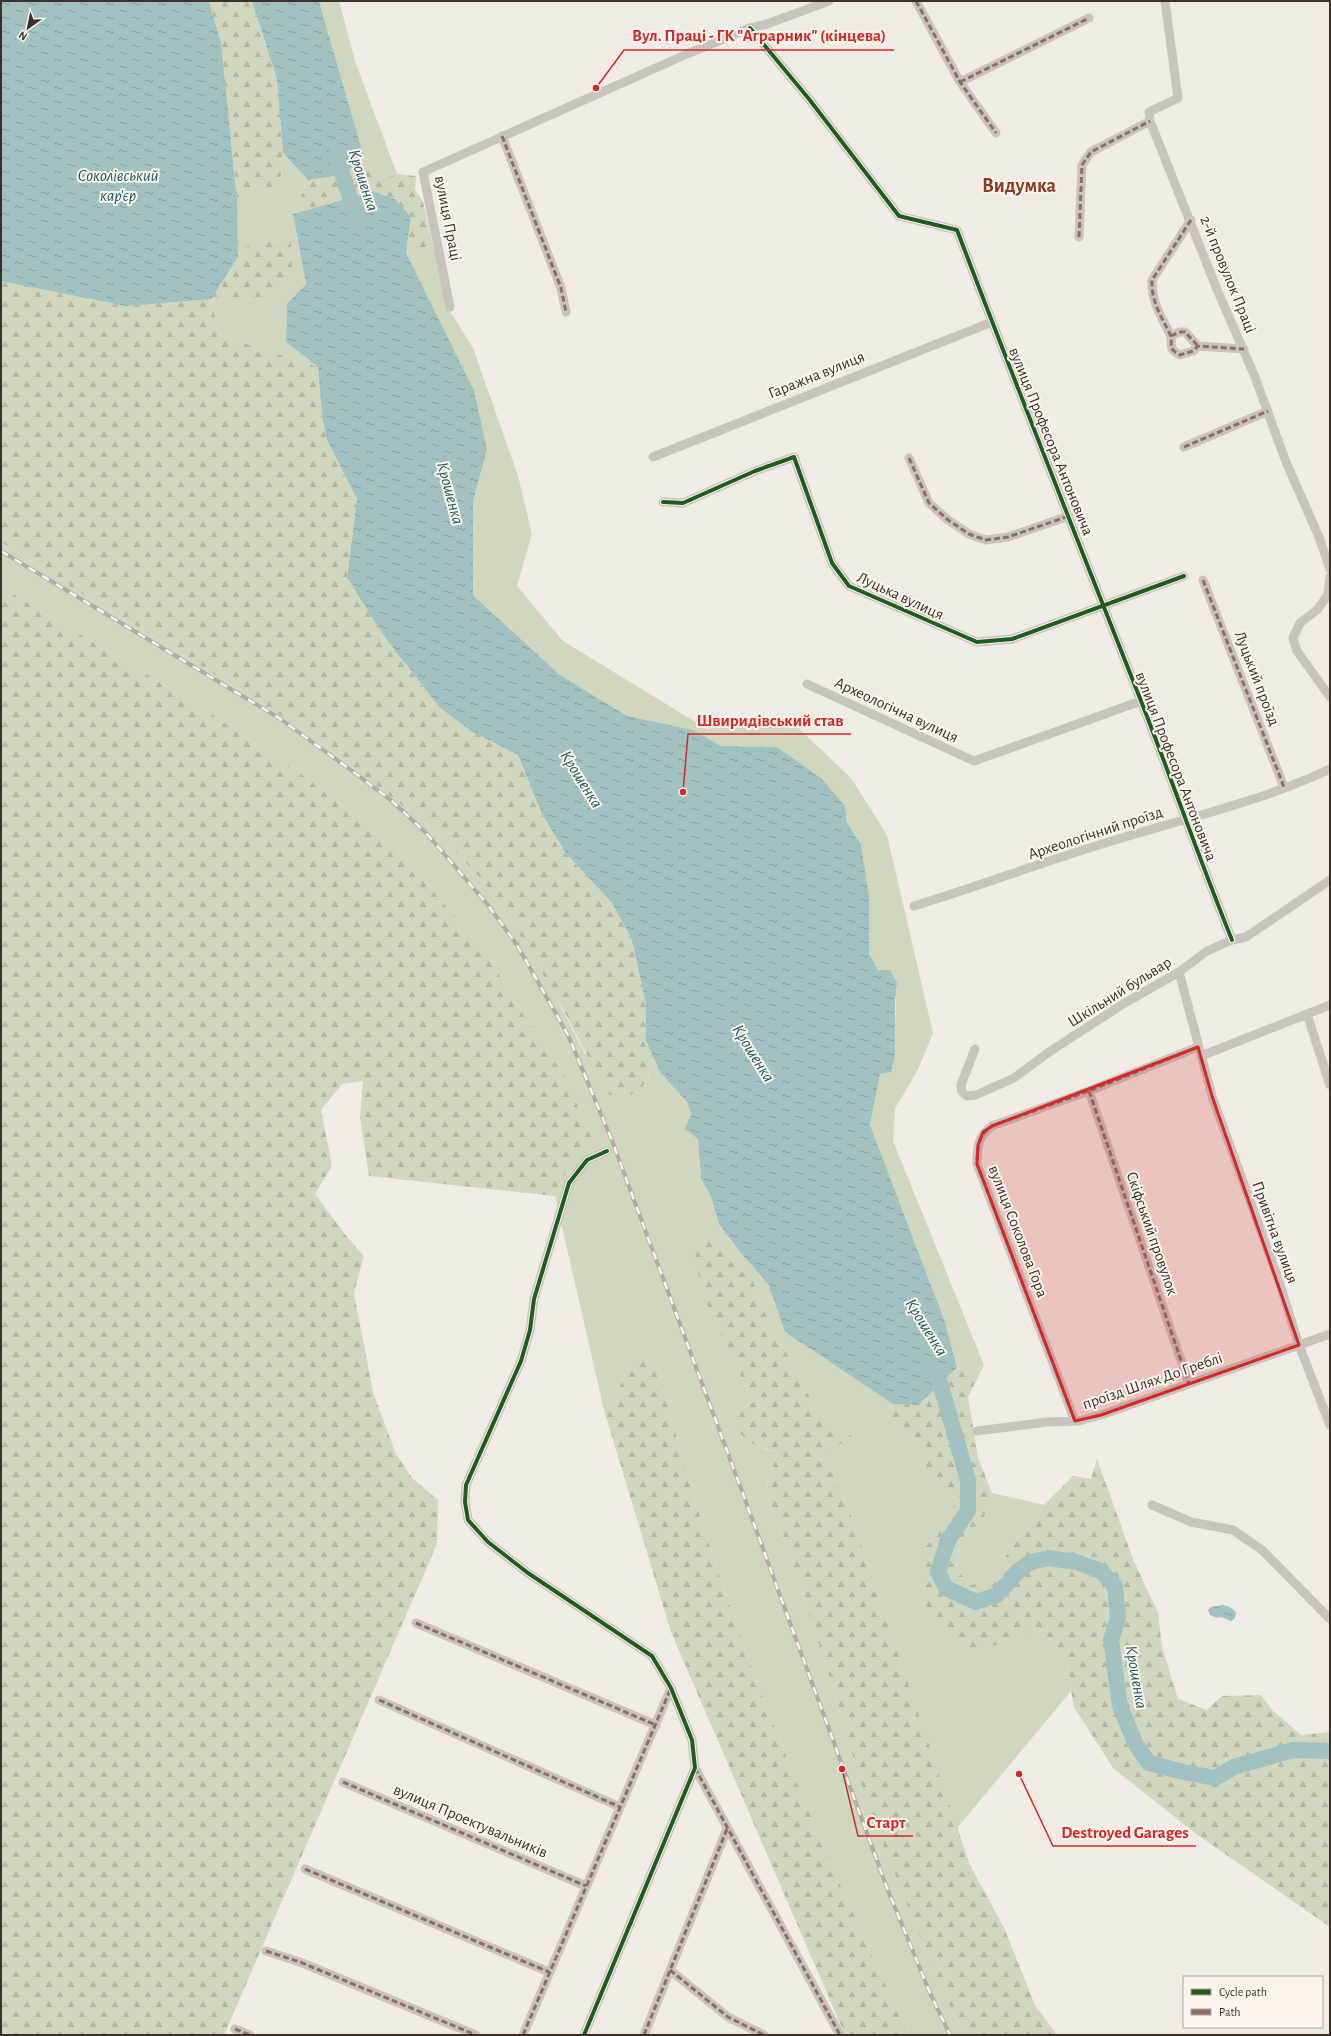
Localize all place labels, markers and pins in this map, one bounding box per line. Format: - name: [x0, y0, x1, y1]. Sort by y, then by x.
- callout: Вул. Праці - ГК "Аграрник" (кінцева): [624, 21, 894, 50]
- callout: Швиридівський став: [688, 705, 851, 734]
- callout: Старт: [858, 1807, 913, 1836]
- callout: Destroyed Garages: [1053, 1817, 1196, 1846]

